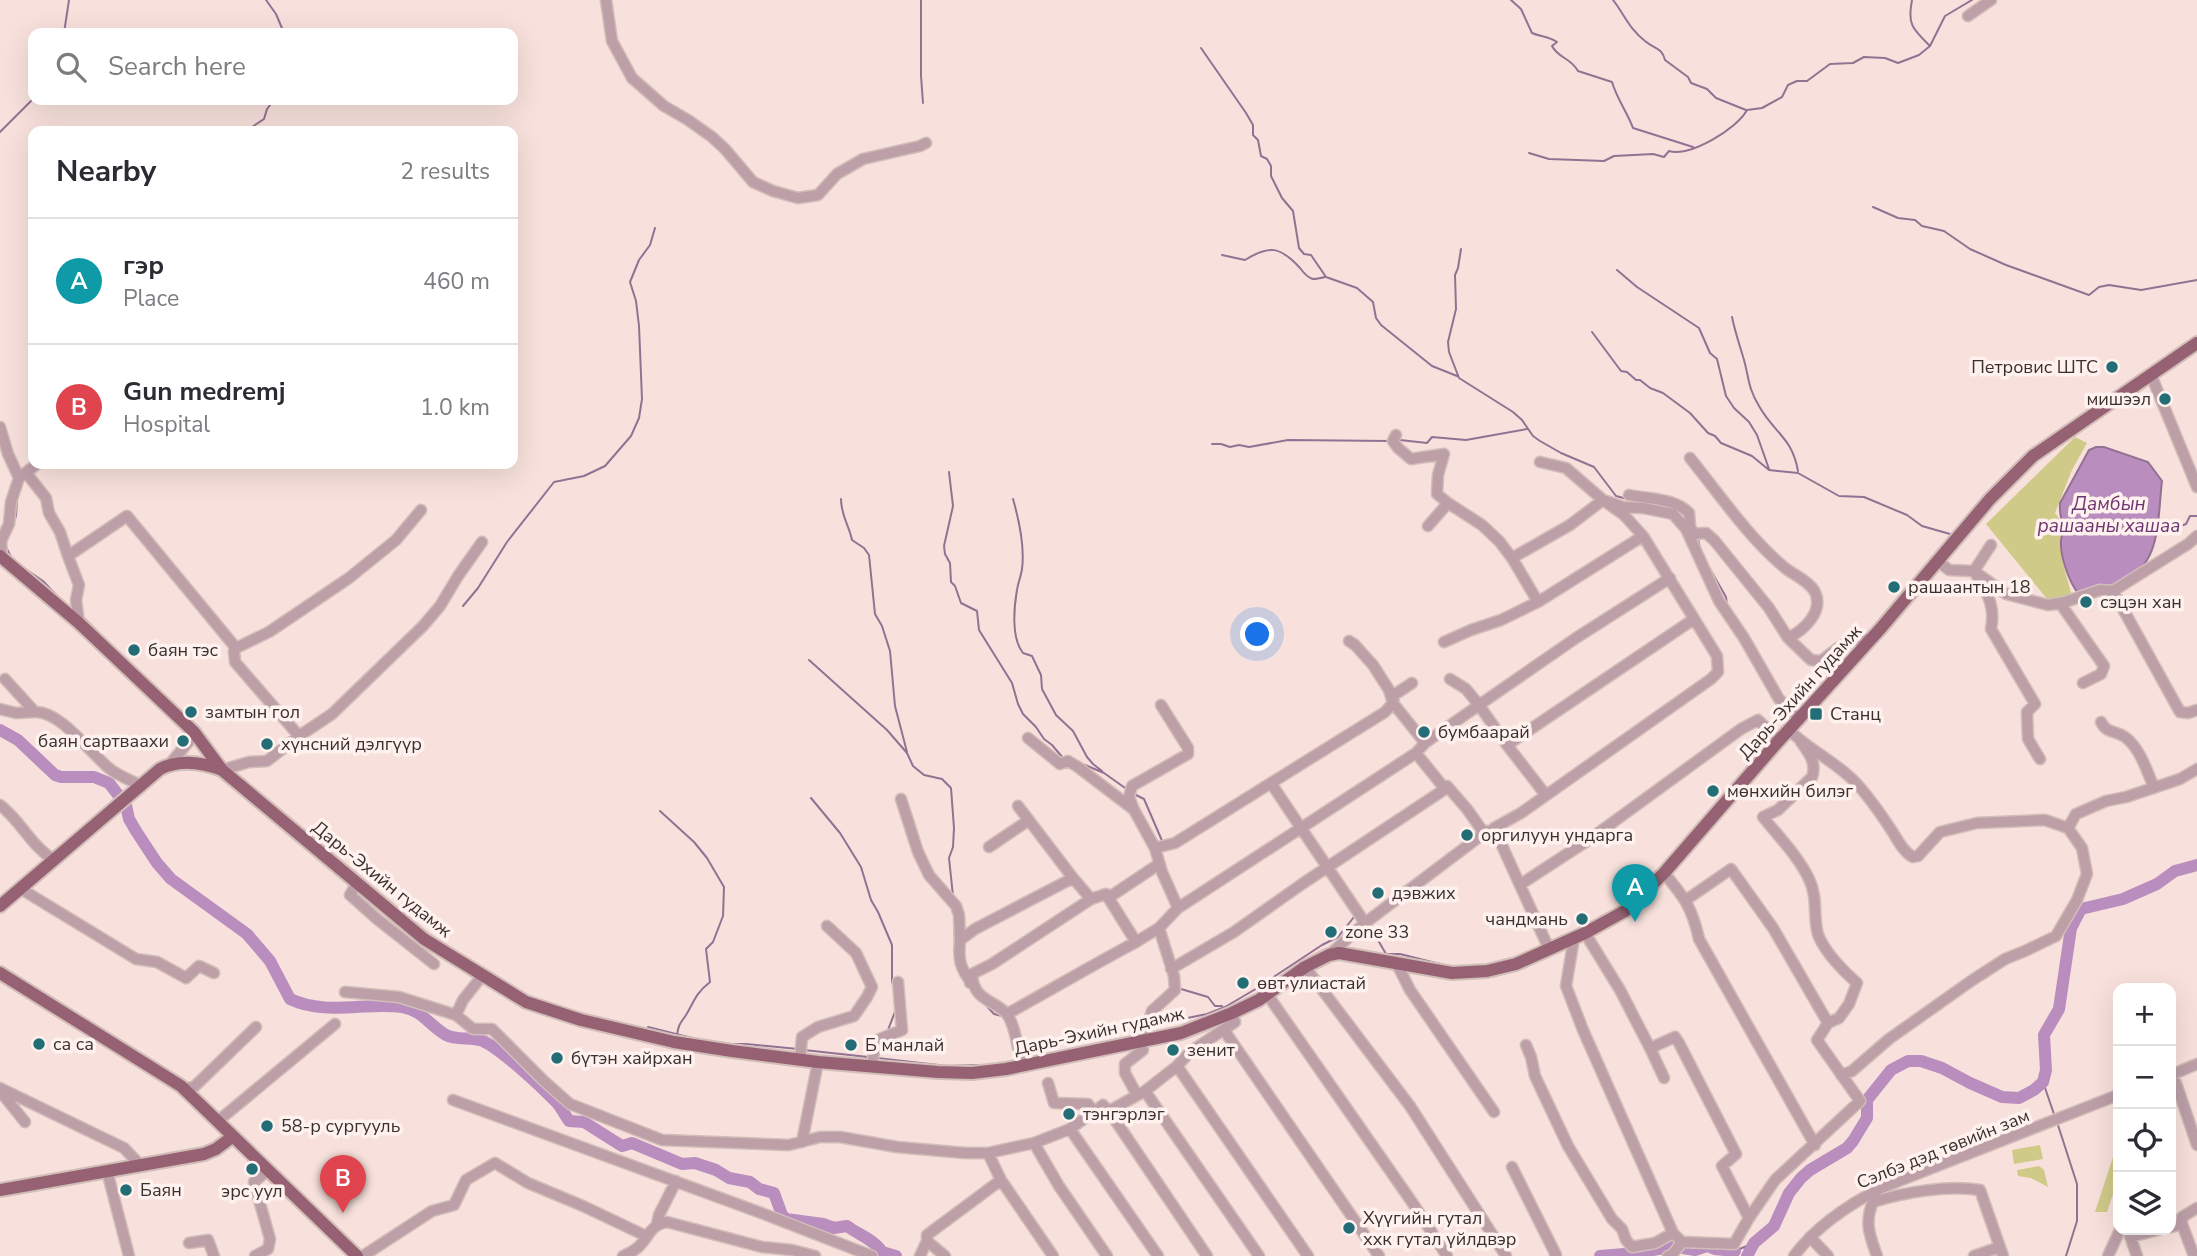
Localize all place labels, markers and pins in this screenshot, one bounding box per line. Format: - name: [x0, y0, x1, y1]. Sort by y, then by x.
- place label: Петровис ШТС: [1971, 355, 2098, 379]
- marker: Петровис ШТС: [2104, 359, 2120, 375]
- place label: мишээл: [2086, 387, 2151, 411]
- marker: мишээл: [2157, 391, 2173, 407]
- place label: рашаантын 18: [1908, 575, 2031, 599]
- marker: рашаантын 18: [1886, 579, 1902, 595]
- place label: сэцэн хан: [2100, 590, 2182, 614]
- marker: сэцэн хан: [2078, 594, 2094, 610]
- place label: баян тэс: [148, 638, 219, 662]
- marker: баян тэс: [126, 642, 142, 658]
- place label: замтын гол: [205, 700, 300, 724]
- place label: Станц: [1830, 702, 1881, 726]
- marker: замтын гол: [183, 704, 199, 720]
- marker: Станц: [1808, 706, 1824, 722]
- place label: бумбаарай: [1438, 720, 1530, 744]
- marker: бумбаарай: [1416, 724, 1432, 740]
- place label: баян сартваахи: [38, 729, 169, 753]
- place label: хүнсний дэлгүүр: [281, 732, 422, 756]
- marker: баян сартваахи: [175, 733, 191, 749]
- marker: хүнсний дэлгүүр: [259, 736, 275, 752]
- place label: мөнхийн билэг: [1727, 779, 1853, 803]
- marker: мөнхийн билэг: [1705, 783, 1721, 799]
- place label: оргилуун ундарга: [1481, 823, 1633, 847]
- marker: оргилуун ундарга: [1459, 827, 1475, 843]
- pin: A: [1612, 864, 1658, 922]
- place label: дэвжих: [1392, 881, 1456, 905]
- marker: дэвжих: [1370, 885, 1386, 901]
- place label: чандмань: [1485, 907, 1568, 931]
- marker: чандмань: [1574, 911, 1590, 927]
- place label: zone 33: [1345, 920, 1409, 944]
- marker: zone 33: [1323, 924, 1339, 940]
- place label: өвт улиастай: [1257, 971, 1366, 995]
- marker: өвт улиастай: [1235, 975, 1251, 991]
- place label: са са: [53, 1032, 94, 1056]
- place label: Б манлай: [865, 1033, 944, 1057]
- marker: са са: [31, 1036, 47, 1052]
- marker: Б манлай: [843, 1037, 859, 1053]
- place label: зенит: [1187, 1038, 1235, 1062]
- marker: зенит: [1165, 1042, 1181, 1058]
- place label: бүтэн хайрхан: [571, 1046, 693, 1070]
- marker: бүтэн хайрхан: [549, 1050, 565, 1066]
- place label: тэнгэрлэг: [1083, 1102, 1165, 1126]
- marker: тэнгэрлэг: [1061, 1106, 1077, 1122]
- place label: 58-р сургууль: [281, 1114, 400, 1138]
- marker: 58-р сургууль: [259, 1118, 275, 1134]
- pin: B: [320, 1155, 366, 1213]
- marker: эрс уул: [244, 1161, 260, 1177]
- place label: Баян: [140, 1178, 182, 1202]
- place label: эрс уул: [221, 1179, 283, 1203]
- marker: Баян: [118, 1182, 134, 1198]
- place label: Хүүгийн гутал ххк гутал үйлдвэр: [1363, 1206, 1517, 1251]
- marker: Хүүгийн гутал ххк гутал үйлдвэр: [1341, 1220, 1357, 1236]

